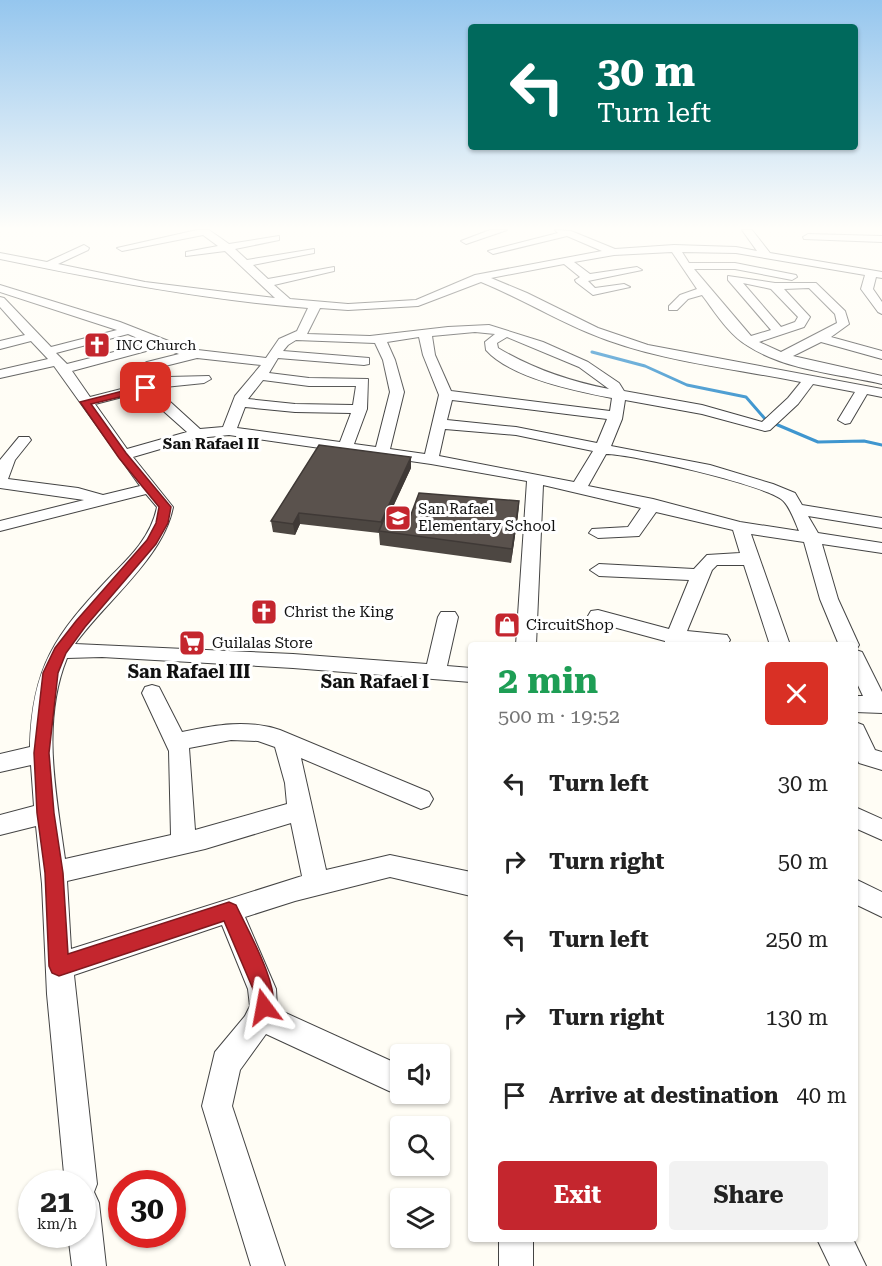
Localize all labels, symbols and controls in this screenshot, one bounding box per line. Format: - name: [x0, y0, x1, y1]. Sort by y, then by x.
- text: 30 m: [597, 47, 695, 96]
- icon: left: [498, 48, 576, 126]
- text: Turn left: [597, 97, 711, 129]
- church icon: INC Church: [82, 330, 112, 360]
- place label: INC Church: [116, 337, 196, 353]
- pin: [120, 362, 171, 413]
- icon: arrive: [129, 371, 162, 404]
- district label: San Rafael II: [163, 435, 259, 453]
- place label: San Rafael Elementary School: [418, 500, 556, 535]
- school or university icon: San Rafael Elementary School: [383, 503, 413, 533]
- church icon: Christ the King: [249, 597, 279, 627]
- place label: Christ the King: [284, 603, 394, 621]
- shop icon: CircuitShop: [492, 610, 522, 640]
- place label: CircuitShop: [526, 616, 614, 634]
- supermarket icon: Guilalas Store: [177, 628, 207, 658]
- place label: Guilalas Store: [212, 634, 313, 652]
- text: 2 min: [498, 660, 598, 702]
- district label: San Rafael III: [128, 661, 250, 682]
- button: close: [765, 662, 828, 725]
- district label: San Rafael I: [321, 671, 429, 692]
- text: 500 m · 19:52: [498, 704, 620, 728]
- icon: left: [498, 767, 531, 800]
- text: Turn left: [549, 771, 649, 796]
- text: 30 m: [778, 771, 828, 796]
- icon: right: [498, 845, 531, 878]
- text: Turn right: [549, 849, 664, 874]
- text: 50 m: [778, 849, 828, 874]
- icon: left: [498, 923, 531, 956]
- text: Turn left: [549, 927, 649, 952]
- text: 250 m: [765, 927, 828, 952]
- position arrow: [232, 975, 296, 1039]
- icon: right: [498, 1001, 531, 1034]
- text: Turn right: [549, 1005, 664, 1030]
- text: 130 m: [765, 1005, 828, 1030]
- map controls: [390, 1044, 450, 1248]
- button: sound: [390, 1044, 450, 1104]
- icon: arrive: [498, 1079, 531, 1112]
- text: Arrive at destination: [549, 1083, 778, 1108]
- text: 40 m: [796, 1083, 847, 1108]
- button: search: [390, 1116, 450, 1176]
- button: Exit: [498, 1161, 657, 1230]
- button: Share: [669, 1161, 828, 1230]
- speed limit sign: 30: [108, 1170, 186, 1248]
- text: 21: [40, 1184, 74, 1219]
- button: layers: [390, 1188, 450, 1248]
- text: km/h: [37, 1215, 77, 1233]

